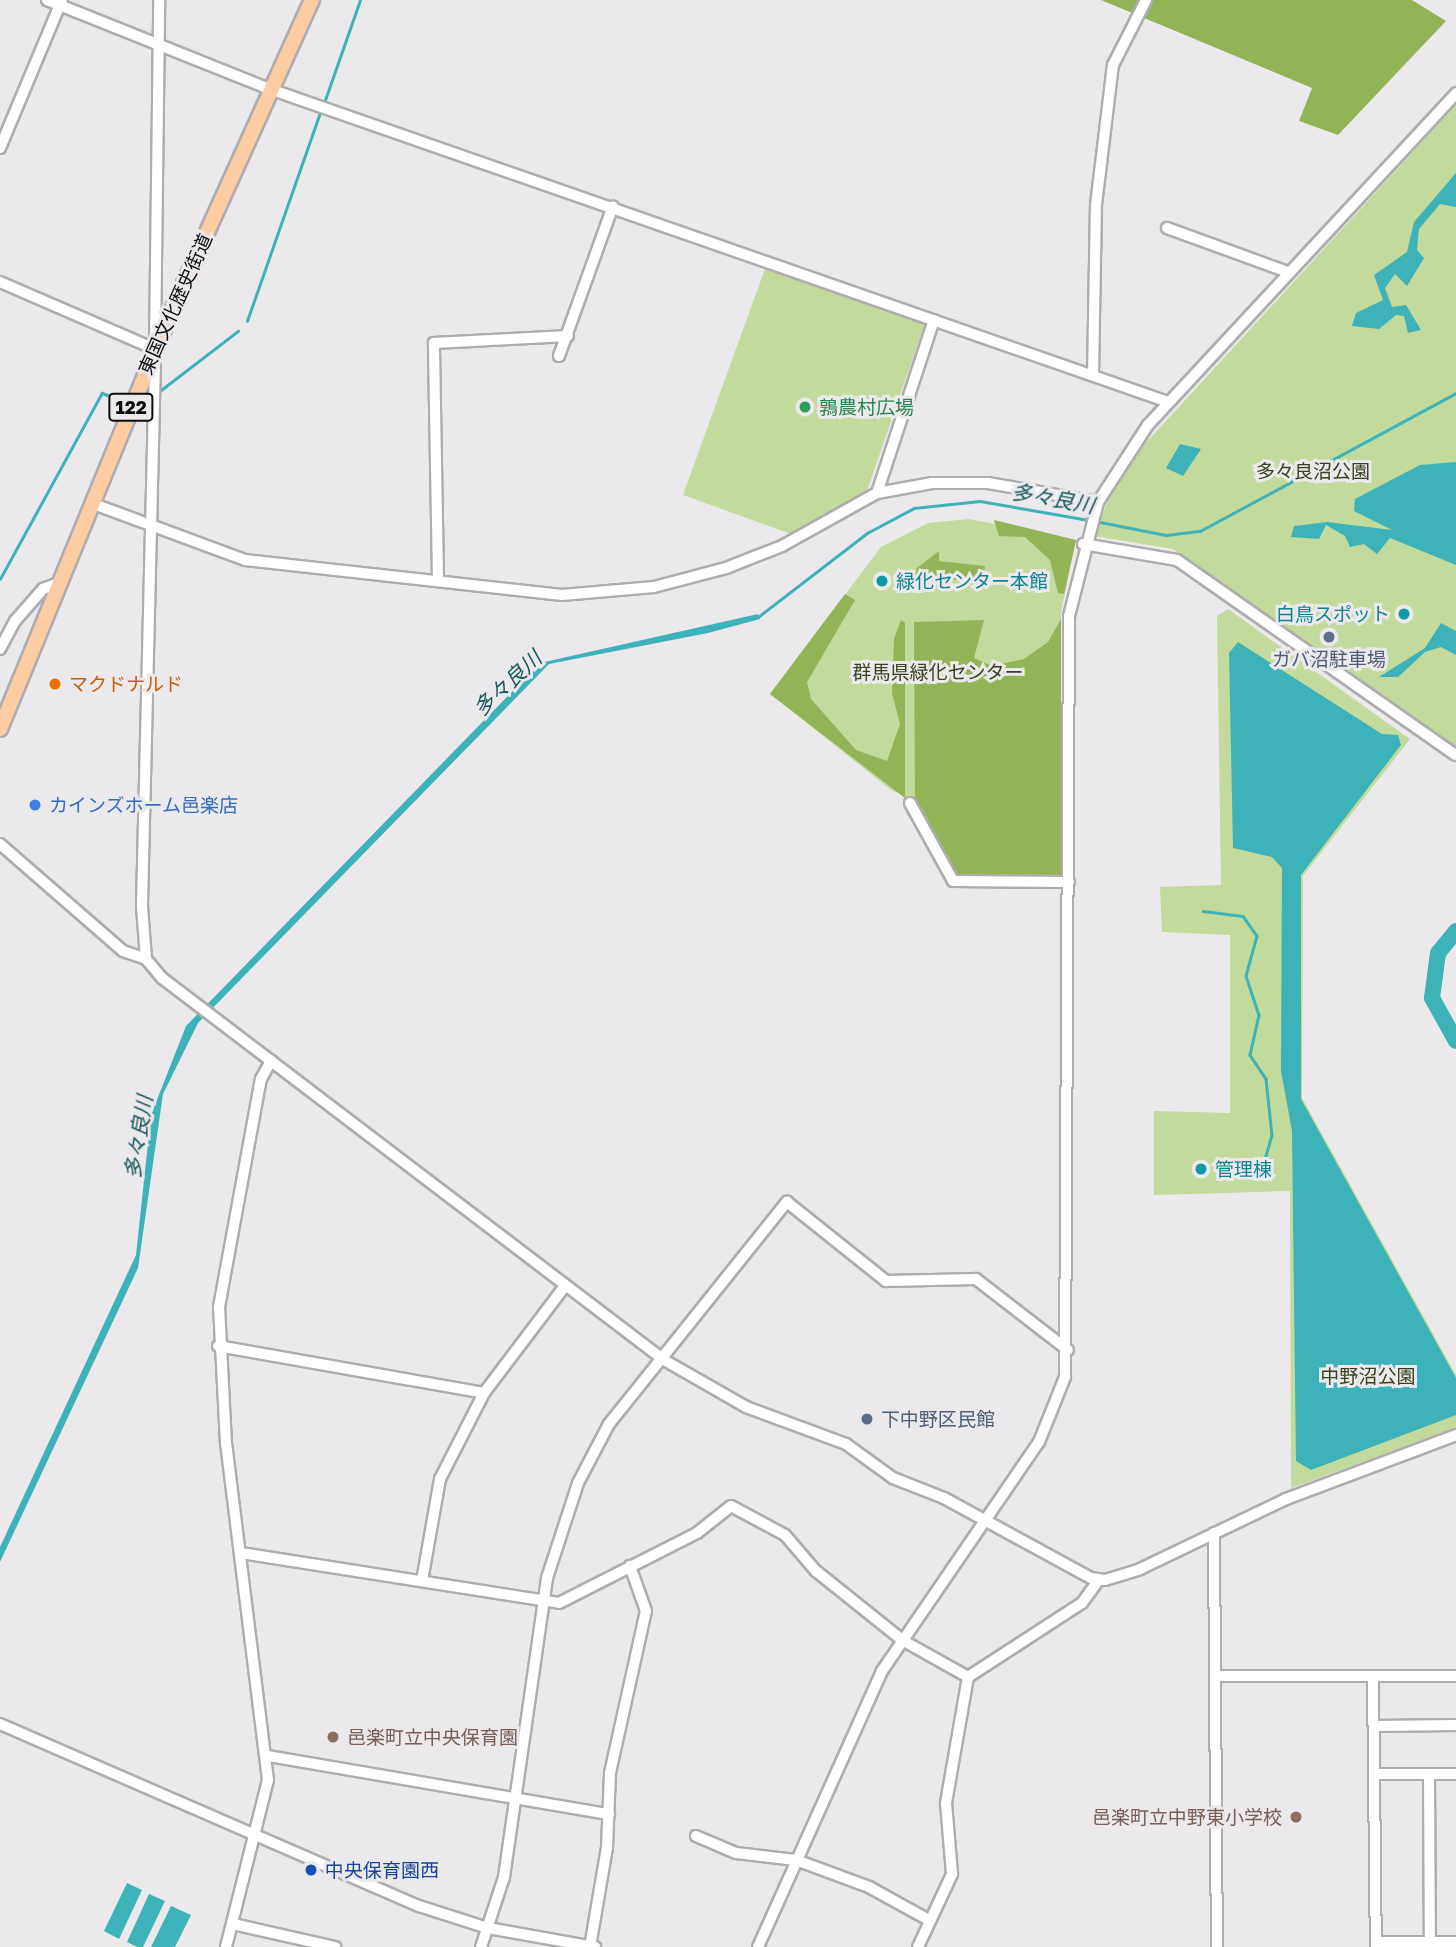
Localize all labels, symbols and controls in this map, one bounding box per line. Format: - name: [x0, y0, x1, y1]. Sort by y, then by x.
- street label: 東国文化歴史街道: [134, 230, 216, 378]
- road number: 122: [108, 393, 154, 422]
- place label: 鶉農村広場: [819, 396, 914, 418]
- marker: 鶉農村広場: [797, 399, 813, 415]
- park label: 多々良沼公園: [1256, 460, 1370, 482]
- water label: 多々良川: [1009, 478, 1097, 518]
- place label: 緑化センター本館: [896, 570, 1048, 592]
- marker: 緑化センター本館: [874, 573, 890, 589]
- place label: 白鳥スポット: [1276, 603, 1390, 625]
- marker: 白鳥スポット: [1396, 606, 1412, 622]
- marker: ガバ沼駐車場: [1321, 629, 1337, 645]
- water label: 多々良川: [468, 645, 546, 721]
- place label: ガバ沼駐車場: [1272, 648, 1386, 670]
- park label: 群馬県緑化センター: [853, 661, 1023, 683]
- place label: マクドナルド: [69, 673, 183, 695]
- marker: マクドナルド: [47, 676, 63, 692]
- place label: カインズホーム邑楽店: [49, 794, 239, 816]
- marker: カインズホーム邑楽店: [27, 797, 43, 813]
- water label: 多々良川: [119, 1094, 157, 1180]
- place label: 管理棟: [1215, 1158, 1272, 1180]
- marker: 管理棟: [1193, 1161, 1209, 1177]
- park label: 中野沼公園: [1321, 1365, 1415, 1387]
- place label: 下中野区民館: [881, 1408, 995, 1430]
- marker: 下中野区民館: [859, 1411, 875, 1427]
- place label: 邑楽町立中央保育園: [347, 1726, 518, 1748]
- marker: 邑楽町立中央保育園: [325, 1729, 341, 1745]
- place label: 邑楽町立中野東小学校: [1092, 1806, 1282, 1828]
- marker: 邑楽町立中野東小学校: [1288, 1809, 1304, 1825]
- place label: 中央保育園西: [325, 1859, 439, 1881]
- marker: 中央保育園西: [303, 1862, 319, 1878]

